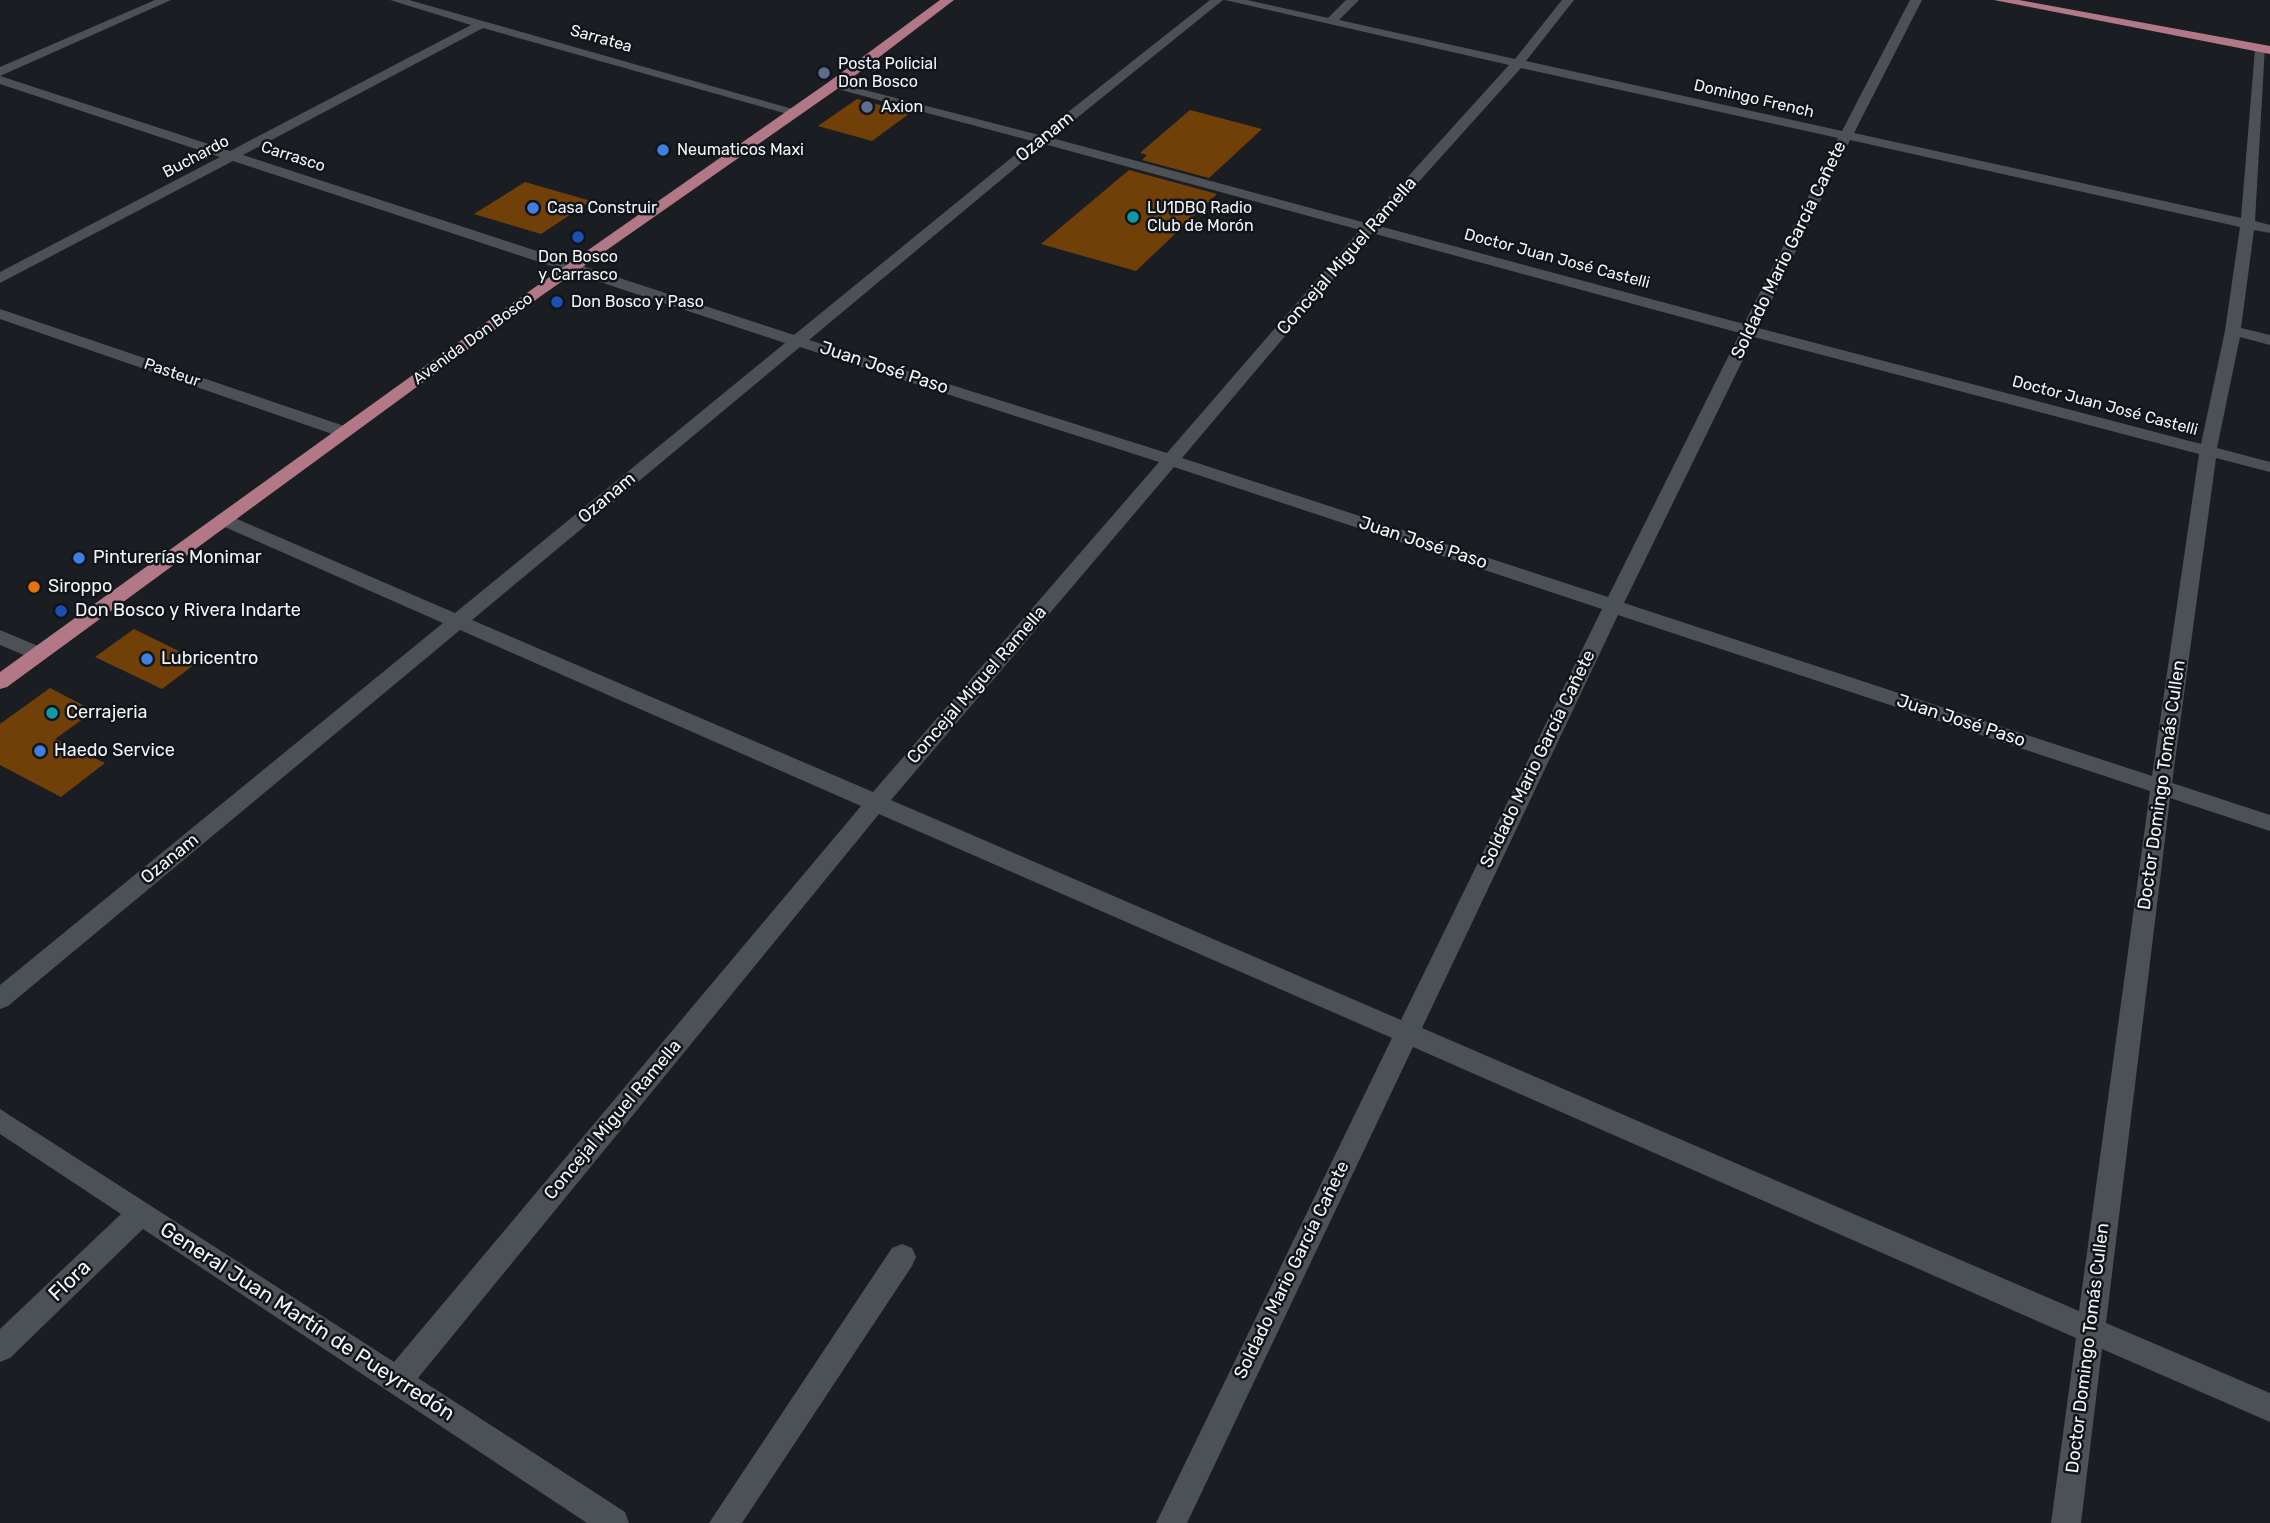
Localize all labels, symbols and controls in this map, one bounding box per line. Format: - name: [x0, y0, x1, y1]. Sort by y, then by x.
- street label: Sarratea: [568, 21, 634, 57]
- place label: Posta Policial Don Bosco: [838, 54, 937, 92]
- marker: Posta Policial Don Bosco: [816, 65, 832, 81]
- street label: Domingo French: [1692, 76, 1816, 122]
- place label: Axion: [881, 97, 923, 117]
- marker: Axion: [859, 99, 875, 115]
- street label: Ozanam: [1012, 107, 1078, 167]
- street label: Buchardo: [160, 132, 232, 182]
- street label: Carrasco: [258, 138, 328, 176]
- street label: Soldado Mario García Cañete: [1727, 138, 1851, 362]
- place label: Neumaticos Maxi: [677, 140, 804, 160]
- marker: Neumaticos Maxi: [655, 142, 671, 158]
- street label: Concejal Miguel Ramella: [1273, 173, 1421, 339]
- place label: Casa Construir: [547, 198, 657, 218]
- place label: LU1DBQ Radio Club de Morón: [1147, 198, 1254, 236]
- marker: Casa Construir: [525, 200, 541, 216]
- marker: LU1DBQ Radio Club de Morón: [1125, 209, 1141, 225]
- street label: Doctor Juan José Castelli: [1462, 225, 1652, 293]
- marker: Don Bosco y Carrasco: [570, 229, 586, 245]
- place label: Don Bosco y Carrasco: [538, 247, 618, 285]
- street label: Avenida Don Bosco: [409, 289, 537, 389]
- place label: Don Bosco y Paso: [571, 292, 704, 312]
- marker: Don Bosco y Paso: [549, 294, 565, 310]
- street label: Juan José Paso: [817, 337, 951, 399]
- street label: Pasteur: [141, 354, 203, 392]
- street label: Doctor Juan José Castelli: [2010, 372, 2200, 440]
- street label: Ozanam: [574, 468, 640, 528]
- street label: Juan José Paso: [1356, 512, 1490, 574]
- place label: Pinturerías Monimar: [93, 547, 262, 569]
- marker: Pinturerías Monimar: [71, 550, 87, 566]
- place label: Siroppo: [48, 576, 112, 598]
- marker: Siroppo: [26, 579, 42, 595]
- place label: Don Bosco y Rivera Indarte: [75, 600, 301, 622]
- street label: Concejal Miguel Ramella: [903, 602, 1051, 768]
- marker: Don Bosco y Rivera Indarte: [53, 603, 69, 619]
- street label: Soldado Mario García Cañete: [1476, 647, 1600, 871]
- place label: Lubricentro: [161, 648, 258, 670]
- marker: Lubricentro: [139, 651, 155, 667]
- street label: Doctor Domingo Tomás Cullen: [2134, 659, 2190, 911]
- street label: Juan José Paso: [1894, 690, 2028, 752]
- place label: Cerrajeria: [66, 702, 147, 724]
- marker: Cerrajeria: [44, 705, 60, 721]
- place label: Haedo Service: [54, 740, 175, 762]
- marker: Haedo Service: [32, 743, 48, 759]
- street label: Ozanam: [137, 829, 203, 889]
- street label: Concejal Miguel Ramella: [540, 1036, 686, 1204]
- street label: Soldado Mario García Cañete: [1230, 1158, 1354, 1382]
- street label: General Juan Martín de Pueyrredón: [155, 1217, 459, 1427]
- street label: Doctor Domingo Tomás Cullen: [2062, 1222, 2114, 1474]
- street label: Flora: [44, 1255, 96, 1307]

